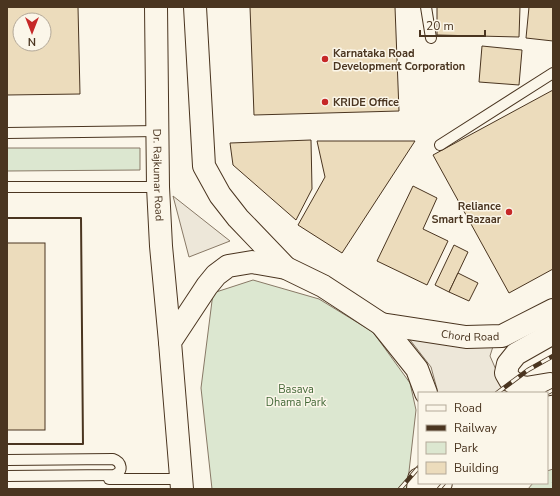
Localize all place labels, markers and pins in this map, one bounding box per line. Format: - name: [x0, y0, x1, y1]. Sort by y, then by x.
- place label: Karnataka Road Development Corporation: [333, 46, 465, 74]
- marker: Karnataka Road Development Corporation: [320, 54, 330, 64]
- place label: KRIDE Office: [333, 95, 399, 110]
- marker: KRIDE Office: [320, 97, 330, 107]
- place label: Reliance Smart Bazaar: [431, 199, 502, 227]
- marker: Reliance Smart Bazaar: [504, 207, 514, 217]

